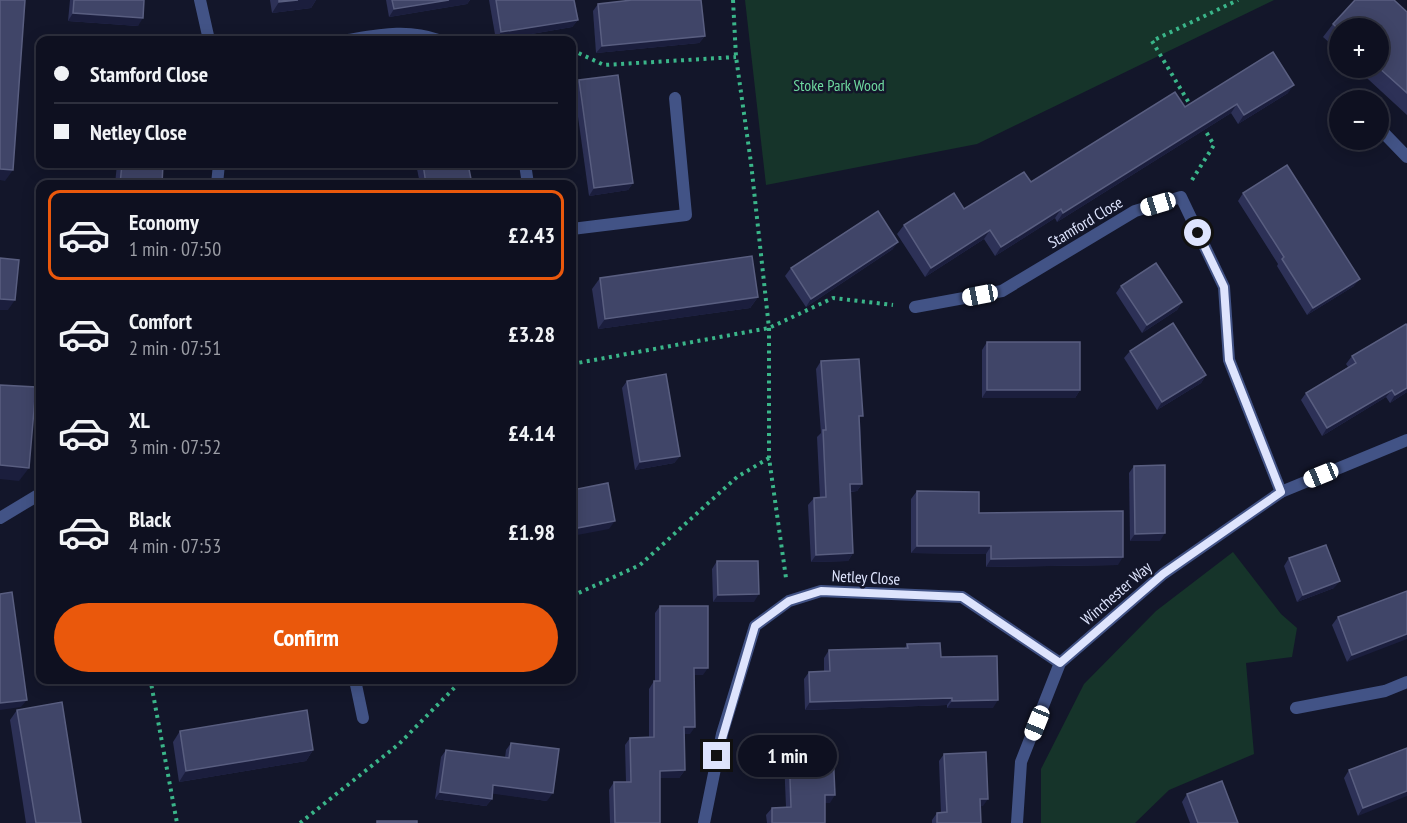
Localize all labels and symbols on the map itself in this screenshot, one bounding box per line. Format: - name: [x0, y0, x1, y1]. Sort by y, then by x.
- park label: Stoke Park Wood: [793, 75, 885, 95]
- car: [1138, 190, 1178, 218]
- street label: Stamford Close: [1044, 192, 1126, 252]
- route start: [1184, 219, 1211, 246]
- car: [961, 283, 999, 307]
- car: [1301, 460, 1341, 490]
- street label: Winchester Way: [1077, 557, 1155, 629]
- street label: Netley Close: [831, 565, 901, 589]
- car: [1022, 703, 1052, 743]
- callout: 1 min: [738, 735, 837, 777]
- route end: [703, 742, 730, 769]

